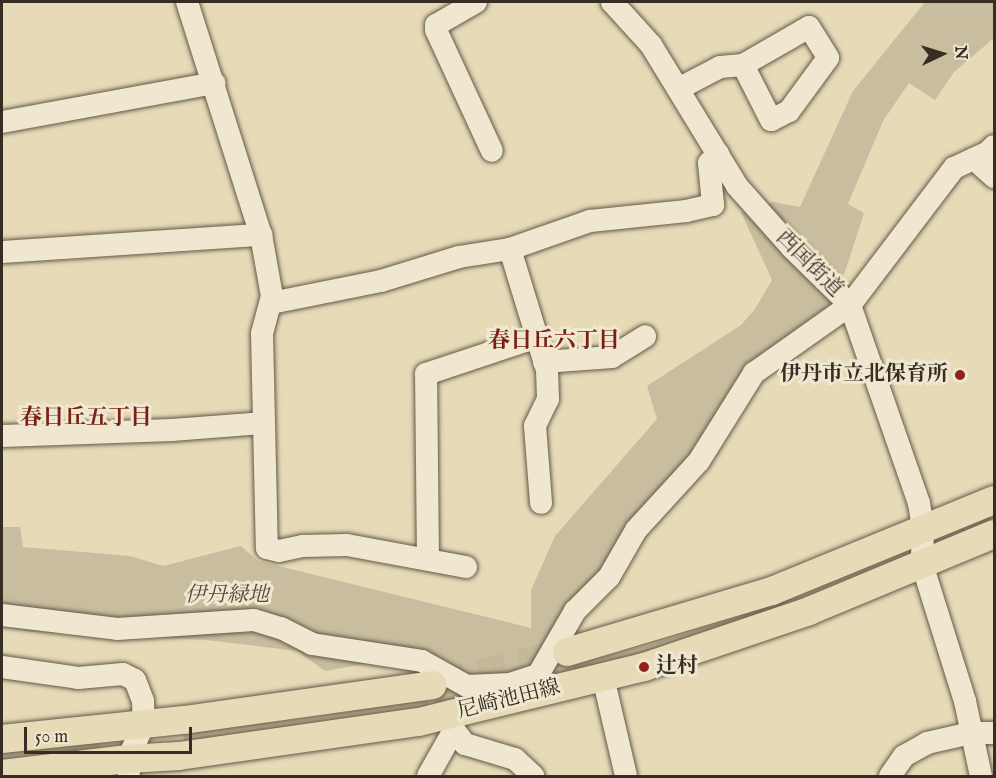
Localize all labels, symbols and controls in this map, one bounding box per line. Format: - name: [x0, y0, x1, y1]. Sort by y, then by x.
- north arrow: [912, 24, 972, 84]
- text: N: [949, 45, 970, 60]
- street label: 西国街道: [770, 225, 848, 303]
- district label: 春日丘六丁目: [488, 329, 620, 355]
- place label: 伊丹市立北保育所: [780, 362, 948, 388]
- marker: 伊丹市立北保育所: [953, 368, 967, 382]
- district label: 春日丘五丁目: [20, 406, 152, 432]
- park label: 伊丹緑地: [185, 583, 269, 609]
- place label: 辻村: [656, 654, 698, 680]
- marker: 辻村: [637, 660, 651, 674]
- street label: 尼崎池田線: [455, 675, 563, 725]
- scale bar: [27, 715, 195, 753]
- text: 50 m: [35, 726, 68, 749]

